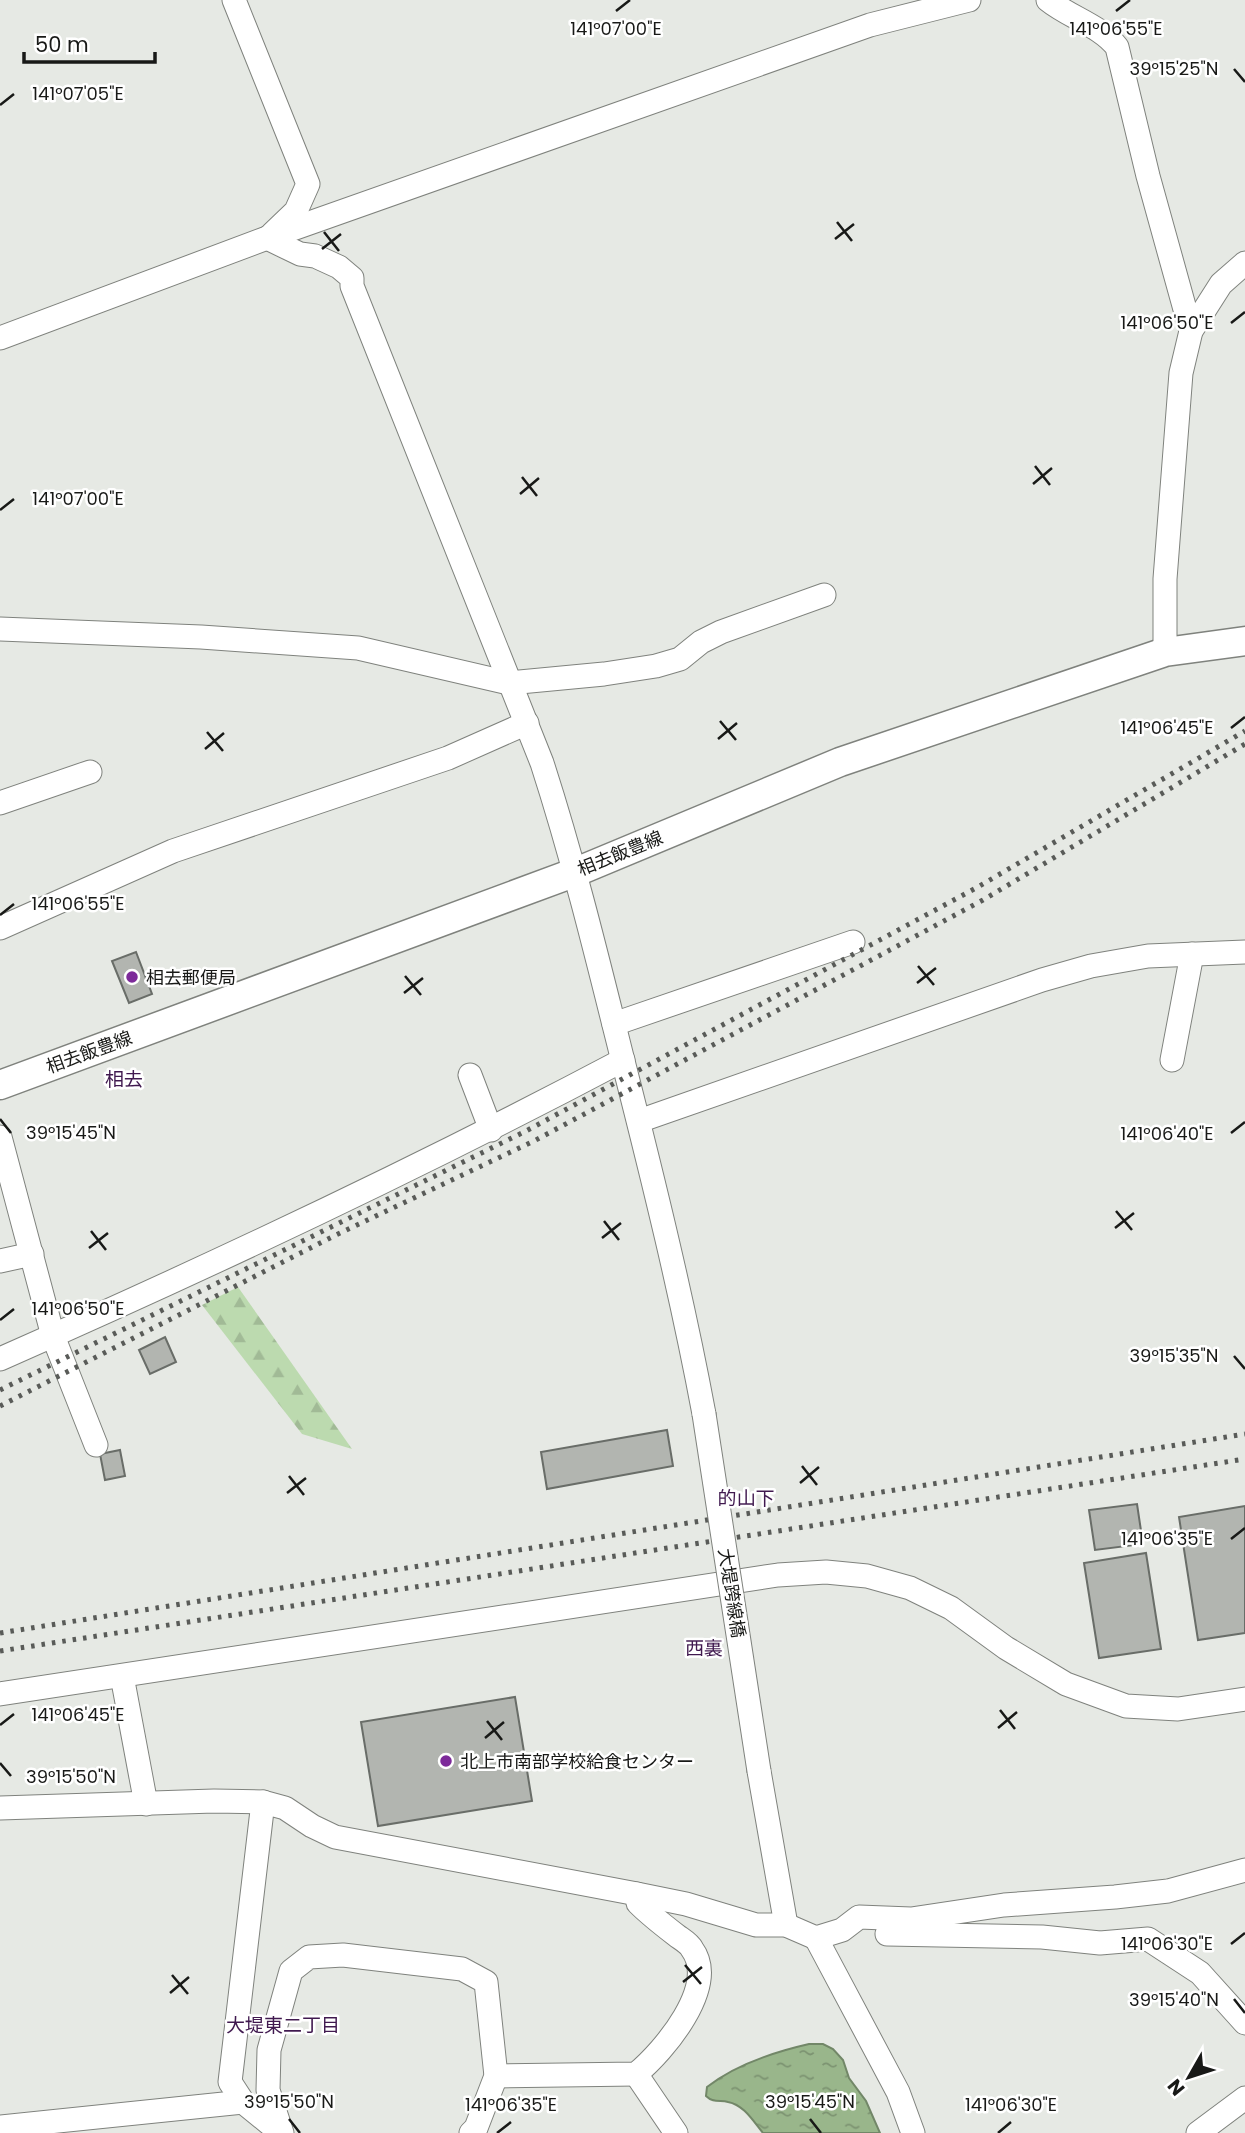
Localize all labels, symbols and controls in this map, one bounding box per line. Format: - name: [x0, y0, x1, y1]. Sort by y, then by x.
- text: 141°07'00"E: [570, 16, 662, 41]
- text: 141°06'55"E: [1070, 16, 1162, 41]
- scale bar: [24, 21, 156, 65]
- text: 50 m: [35, 30, 89, 59]
- text: 39°15'25"N: [1130, 56, 1218, 81]
- text: 141°07'05"E: [32, 81, 124, 106]
- text: 141°06'50"E: [1121, 310, 1213, 335]
- text: 141°07'00"E: [32, 486, 124, 511]
- text: 141°06'45"E: [1121, 715, 1213, 740]
- street label: 相去飯豊線: [574, 825, 666, 881]
- text: 141°06'55"E: [32, 891, 124, 916]
- place label: 相去郵便局: [146, 965, 236, 990]
- marker: 相去郵便局: [124, 969, 140, 985]
- street label: 相去飯豊線: [43, 1026, 135, 1078]
- district label: 相去: [105, 1068, 143, 1090]
- text: 39°15'45"N: [26, 1120, 116, 1145]
- text: 141°06'40"E: [1121, 1121, 1213, 1146]
- text: 141°06'50"E: [32, 1296, 124, 1321]
- text: 39°15'35"N: [1129, 1343, 1219, 1368]
- district label: 的山下: [717, 1485, 775, 1512]
- text: 141°06'35"E: [1121, 1526, 1213, 1551]
- street label: 大堤跨線橋: [713, 1547, 751, 1639]
- district label: 西裏: [685, 1635, 723, 1662]
- text: 141°06'45"E: [32, 1702, 124, 1727]
- place label: 北上市南部学校給食センター: [460, 1749, 694, 1774]
- marker: 北上市南部学校給食センター: [438, 1753, 454, 1769]
- text: 39°15'50"N: [26, 1764, 116, 1789]
- text: 141°06'30"E: [1121, 1931, 1213, 1956]
- text: 39°15'40"N: [1129, 1987, 1219, 2012]
- district label: 大堤東二丁目: [226, 2012, 340, 2039]
- north arrow: [1154, 2042, 1224, 2112]
- text: N: [1161, 2073, 1191, 2101]
- text: 39°15'50"N: [244, 2089, 334, 2114]
- text: 39°15'45"N: [765, 2089, 855, 2114]
- text: 141°06'35"E: [465, 2092, 557, 2117]
- text: 141°06'30"E: [965, 2092, 1057, 2117]

